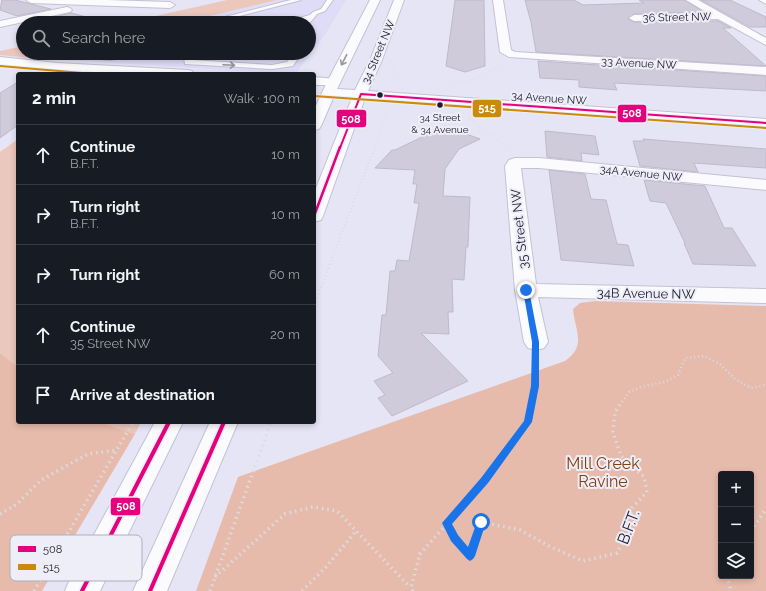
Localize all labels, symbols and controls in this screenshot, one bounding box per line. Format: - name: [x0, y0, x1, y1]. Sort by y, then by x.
- street label: 36 Street NW: [643, 10, 712, 25]
- search box: [16, 16, 316, 60]
- street label: 34 Street NW: [359, 18, 398, 86]
- icon: search: [30, 27, 52, 49]
- text: Search here: [62, 29, 145, 47]
- one-way arrow: [340, 54, 347, 66]
- street label: 33 Avenue NW: [601, 55, 678, 72]
- one-way arrow: [222, 61, 235, 68]
- text: 2 min: [32, 88, 76, 108]
- street label: 34 Avenue NW: [511, 89, 588, 108]
- unlabelled marker: [375, 90, 385, 100]
- text: Walk · 100 m: [224, 91, 300, 106]
- line badge: 515: [472, 99, 502, 118]
- marker: 34 Street & 34 Avenue: [435, 100, 445, 110]
- text: 515: [478, 102, 496, 115]
- line badge: 508: [617, 104, 647, 123]
- text: 508: [622, 107, 642, 120]
- line badge: 508: [336, 109, 367, 128]
- place label: 34 Street & 34 Avenue: [411, 112, 469, 135]
- text: 508: [341, 113, 361, 126]
- text: Continue: [70, 138, 135, 156]
- icon: ahead: [32, 144, 54, 166]
- text: 10 m: [271, 147, 300, 162]
- text: B.F.T.: [70, 156, 99, 171]
- street label: 34A Avenue NW: [599, 163, 683, 184]
- street label: 35 Street NW: [508, 188, 531, 270]
- text: Turn right: [70, 198, 140, 216]
- icon: right: [32, 204, 54, 226]
- text: 10 m: [271, 207, 300, 222]
- text: B.F.T.: [70, 216, 99, 231]
- icon: right: [32, 264, 54, 286]
- text: Turn right: [70, 266, 140, 284]
- text: 60 m: [269, 267, 300, 282]
- route end: [517, 281, 535, 299]
- street label: 34B Avenue NW: [597, 285, 696, 302]
- text: Continue: [70, 318, 135, 336]
- icon: ahead: [32, 324, 54, 346]
- text: 20 m: [270, 327, 300, 342]
- text: 35 Street NW: [70, 336, 150, 351]
- icon: arrive: [32, 384, 54, 406]
- text: Arrive at destination: [70, 386, 215, 404]
- park label: Mill Creek Ravine: [566, 454, 640, 491]
- map controls: [718, 471, 754, 579]
- button: +: [718, 471, 754, 507]
- line badge: 508: [110, 497, 141, 516]
- text: 508: [116, 500, 136, 513]
- street label: B.F.T.: [613, 507, 644, 547]
- button: −: [718, 507, 754, 543]
- route start: [472, 513, 490, 531]
- legend: [10, 535, 142, 581]
- text: 508: [43, 543, 62, 556]
- button: layers: [718, 543, 754, 579]
- text: 515: [43, 561, 60, 574]

